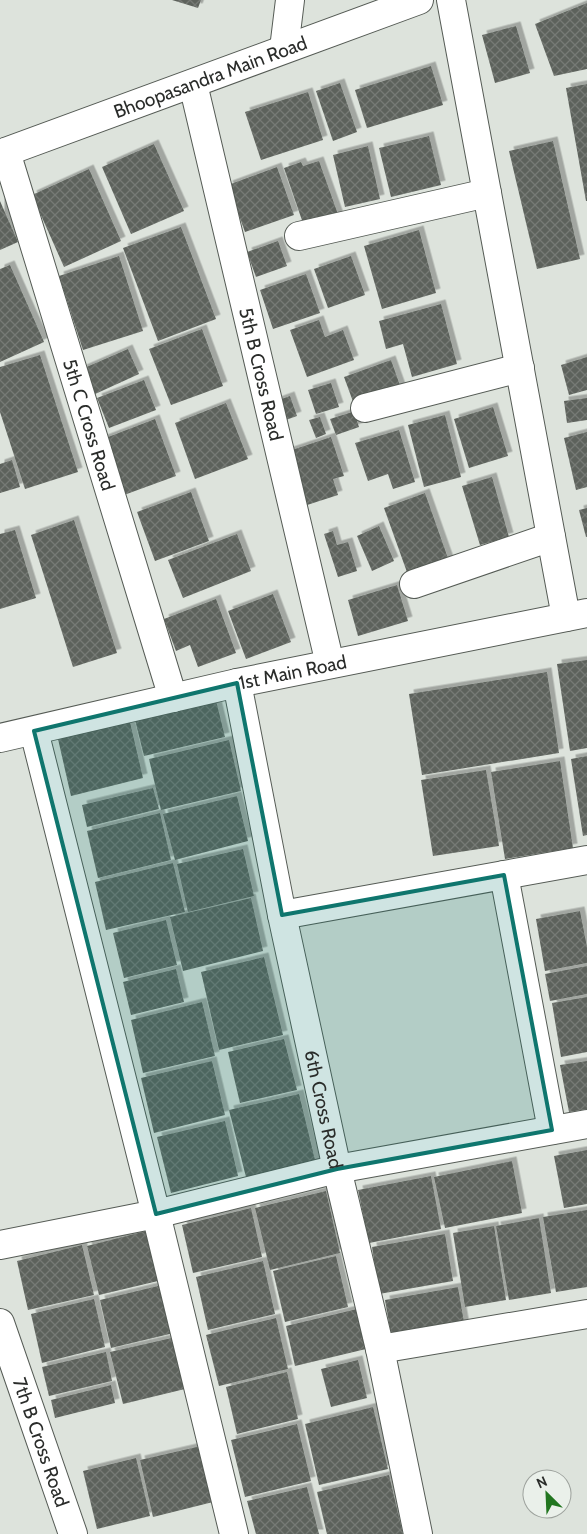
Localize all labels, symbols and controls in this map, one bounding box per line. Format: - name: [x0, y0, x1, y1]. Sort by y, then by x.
- street label: Bhoopasandra Main Road: [110, 31, 310, 123]
- street label: 5th B Cross Road: [235, 305, 288, 443]
- street label: 5th C Cross Road: [58, 356, 120, 493]
- street label: 1st Main Road: [237, 650, 348, 694]
- street label: 6th Cross Road: [300, 1048, 348, 1171]
- street label: 7th B Cross Road: [8, 1374, 74, 1510]
- north arrow: [522, 1469, 572, 1519]
- text: N: [534, 1472, 550, 1492]

